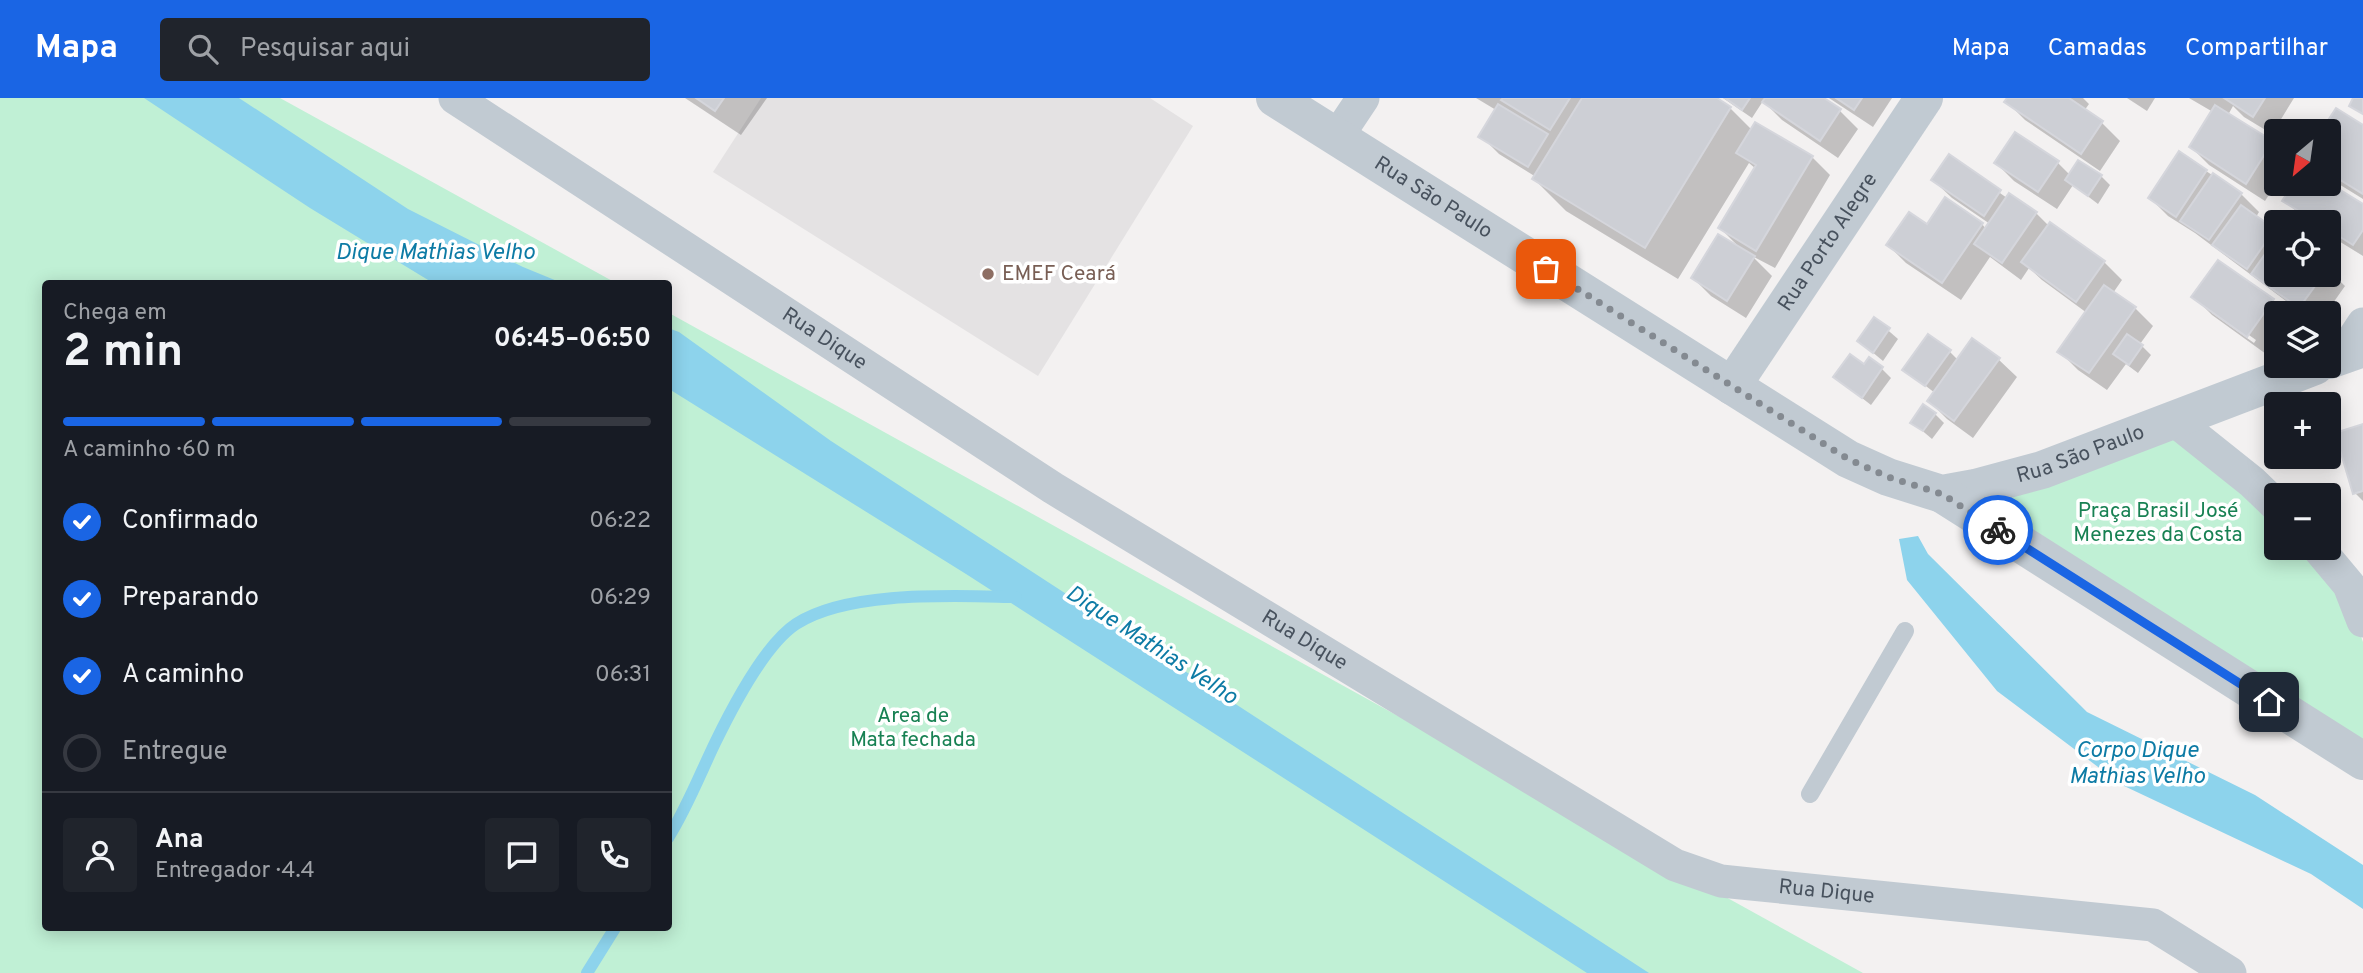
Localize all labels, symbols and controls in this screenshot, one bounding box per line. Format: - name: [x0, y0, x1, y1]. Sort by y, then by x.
- search box: [160, 18, 650, 81]
- text: Mapa: [35, 28, 118, 70]
- icon: search: [184, 30, 222, 68]
- text: Pesquisar aqui: [240, 33, 410, 66]
- text: Mapa: [1952, 34, 2010, 64]
- text: Camadas: [2048, 34, 2147, 64]
- text: Compartilhar: [2185, 34, 2328, 64]
- north arrow: [2264, 119, 2342, 196]
- map controls: [2264, 119, 2341, 560]
- street label: Rua São Paulo: [1369, 150, 1497, 245]
- street label: Rua Porto Alegre: [1772, 168, 1884, 317]
- button: locate: [2264, 210, 2341, 287]
- water label: Dique Mathias Velho: [335, 239, 535, 268]
- pin: [1516, 239, 1576, 299]
- icon: bag: [1527, 250, 1565, 288]
- place label: EMEF Ceará: [1002, 261, 1116, 288]
- marker: EMEF Ceará: [980, 266, 996, 282]
- text: Chega em: [63, 299, 167, 328]
- street label: Rua Dique: [777, 301, 872, 376]
- button: layers: [2264, 301, 2341, 378]
- text: 06:45–06:50: [494, 323, 651, 356]
- text: 2 min: [63, 324, 183, 383]
- button: +: [2264, 392, 2341, 469]
- street label: Rua São Paulo: [2013, 419, 2148, 490]
- text: A caminho · 60 m: [63, 436, 235, 465]
- button: −: [2264, 483, 2341, 560]
- courier: [1963, 495, 2033, 565]
- park label: Praça Brasil José Menezes da Costa: [2073, 498, 2243, 549]
- icon: check: [63, 503, 101, 541]
- text: Confirmado: [122, 505, 259, 538]
- text: 06:22: [589, 507, 651, 536]
- icon: bike: [1979, 511, 2017, 549]
- icon: check: [63, 580, 101, 618]
- water label: Dique Mathias Velho: [1060, 580, 1243, 713]
- text: Preparando: [122, 582, 259, 615]
- text: 06:29: [590, 584, 651, 613]
- street label: Rua Dique: [1256, 604, 1353, 677]
- icon: check: [63, 657, 101, 695]
- text: A caminho: [122, 659, 244, 692]
- text: 06:31: [595, 661, 651, 690]
- pin: [2239, 672, 2299, 732]
- icon: home: [2250, 683, 2288, 721]
- park label: Area de Mata fechada: [850, 703, 976, 754]
- text: Entregue: [122, 736, 228, 769]
- water label: Corpo Dique Mathias Velho: [2069, 737, 2206, 792]
- button: person: [63, 818, 137, 892]
- button: chat: [485, 818, 559, 892]
- button: phone: [577, 818, 651, 892]
- text: Ana: [155, 824, 204, 857]
- text: Entregador · 4.4: [155, 857, 315, 886]
- street label: Rua Dique: [1777, 873, 1876, 910]

